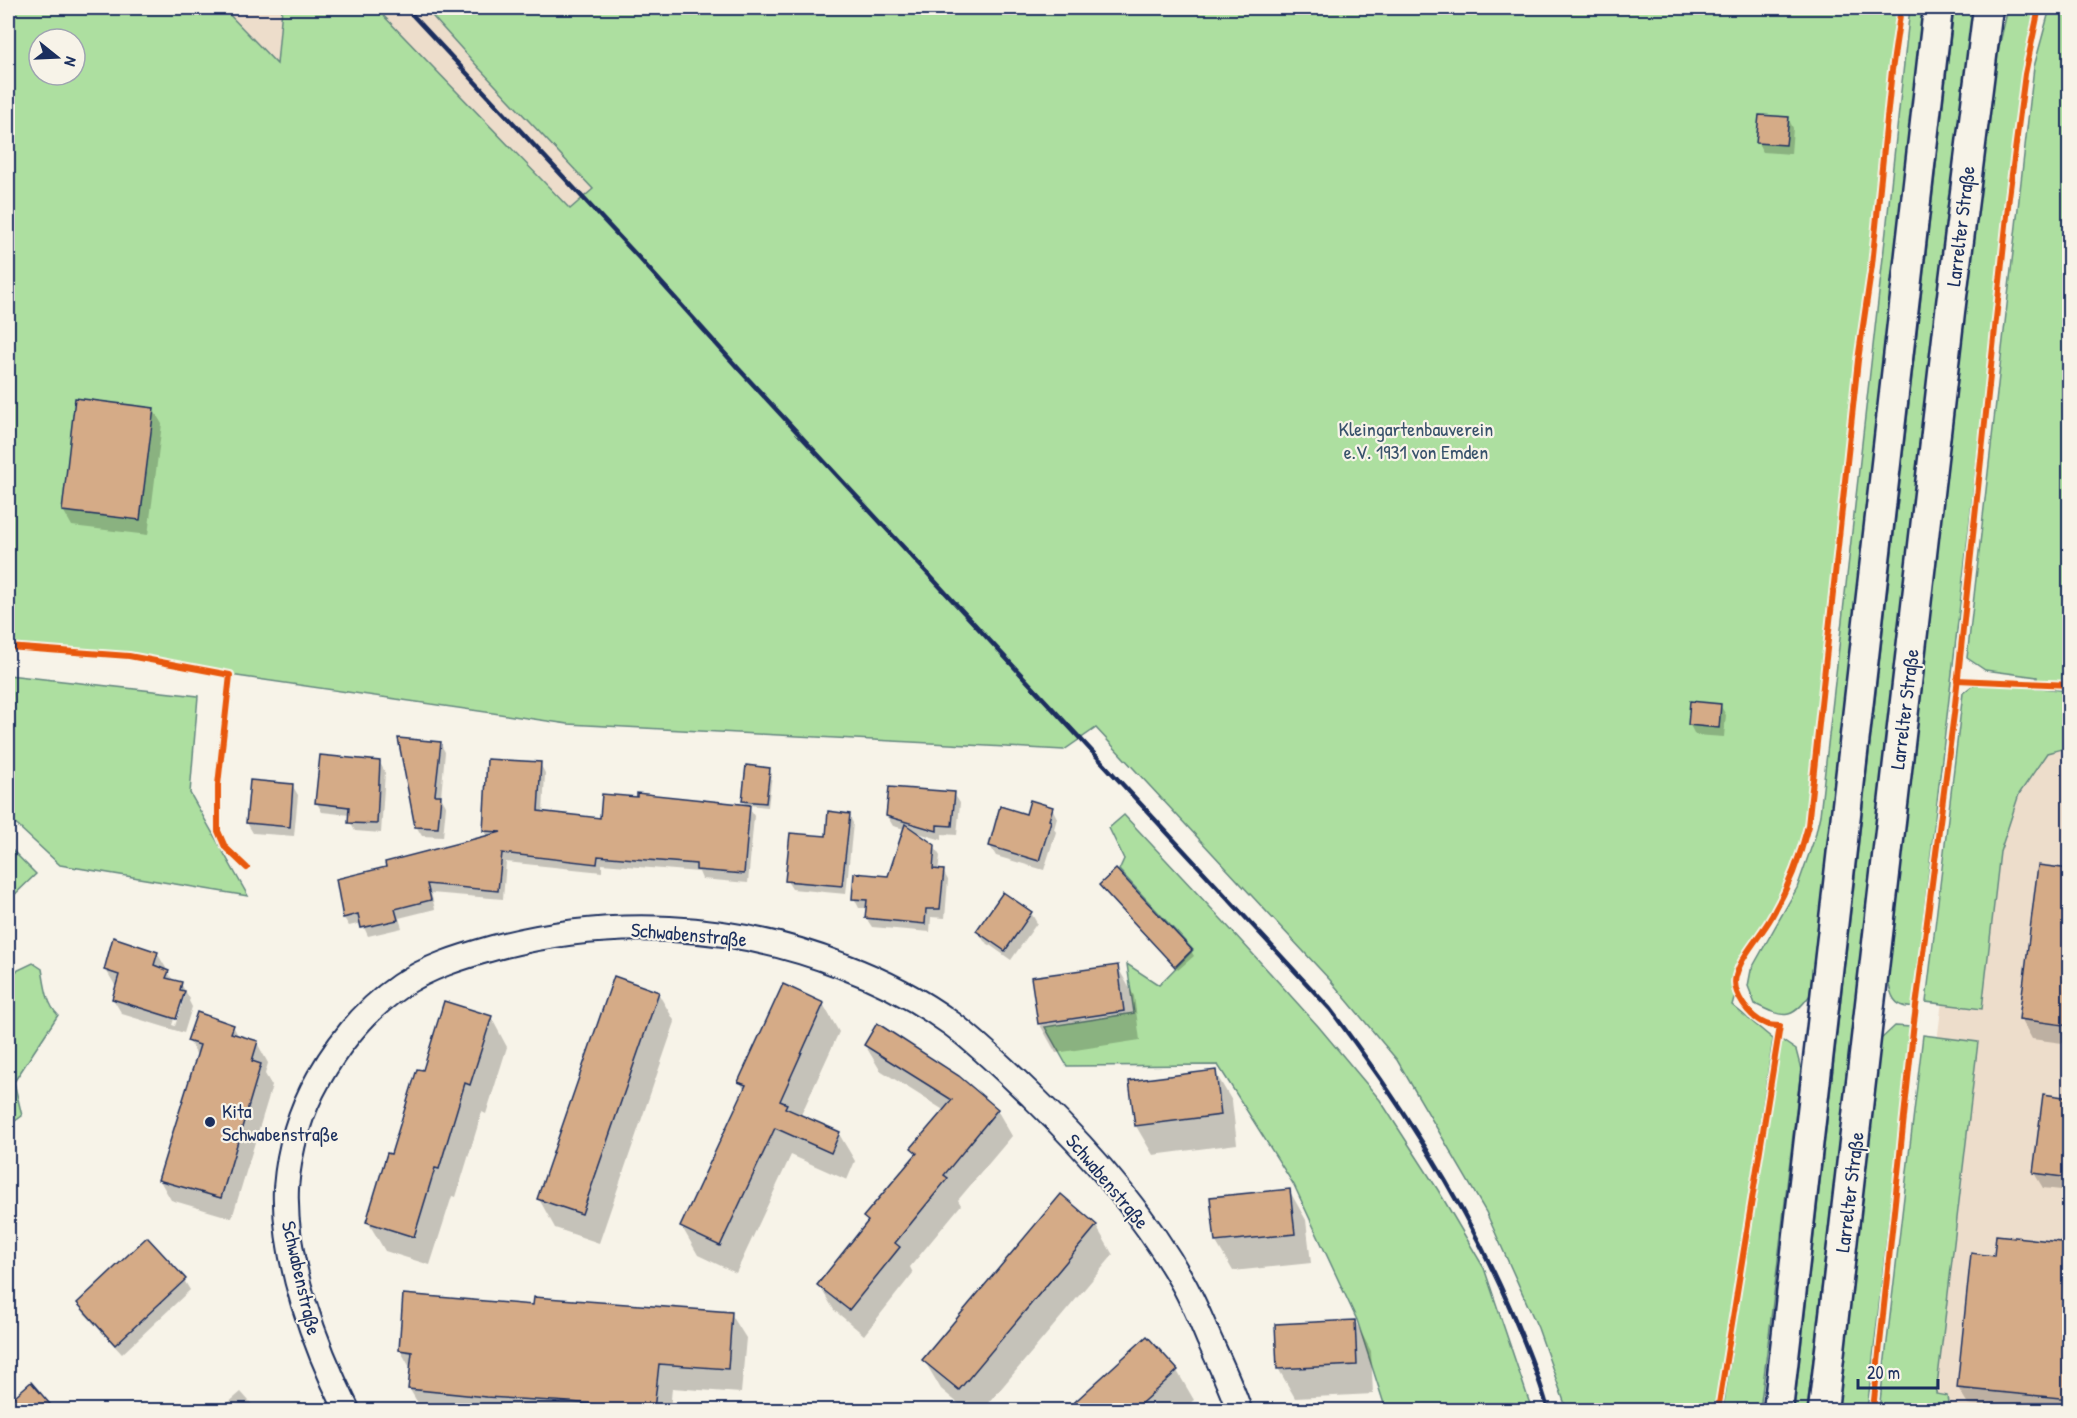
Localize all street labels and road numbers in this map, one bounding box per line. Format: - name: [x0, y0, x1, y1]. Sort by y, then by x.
- street label: Larrelter Straße: [1939, 164, 1981, 288]
- street label: Larrelter Straße: [1883, 647, 1925, 771]
- street label: Schwabenstraße: [630, 915, 748, 953]
- street label: Schwabenstraße: [1060, 1128, 1156, 1234]
- street label: Larrelter Straße: [1828, 1130, 1870, 1254]
- street label: Schwabenstraße: [276, 1218, 328, 1338]

